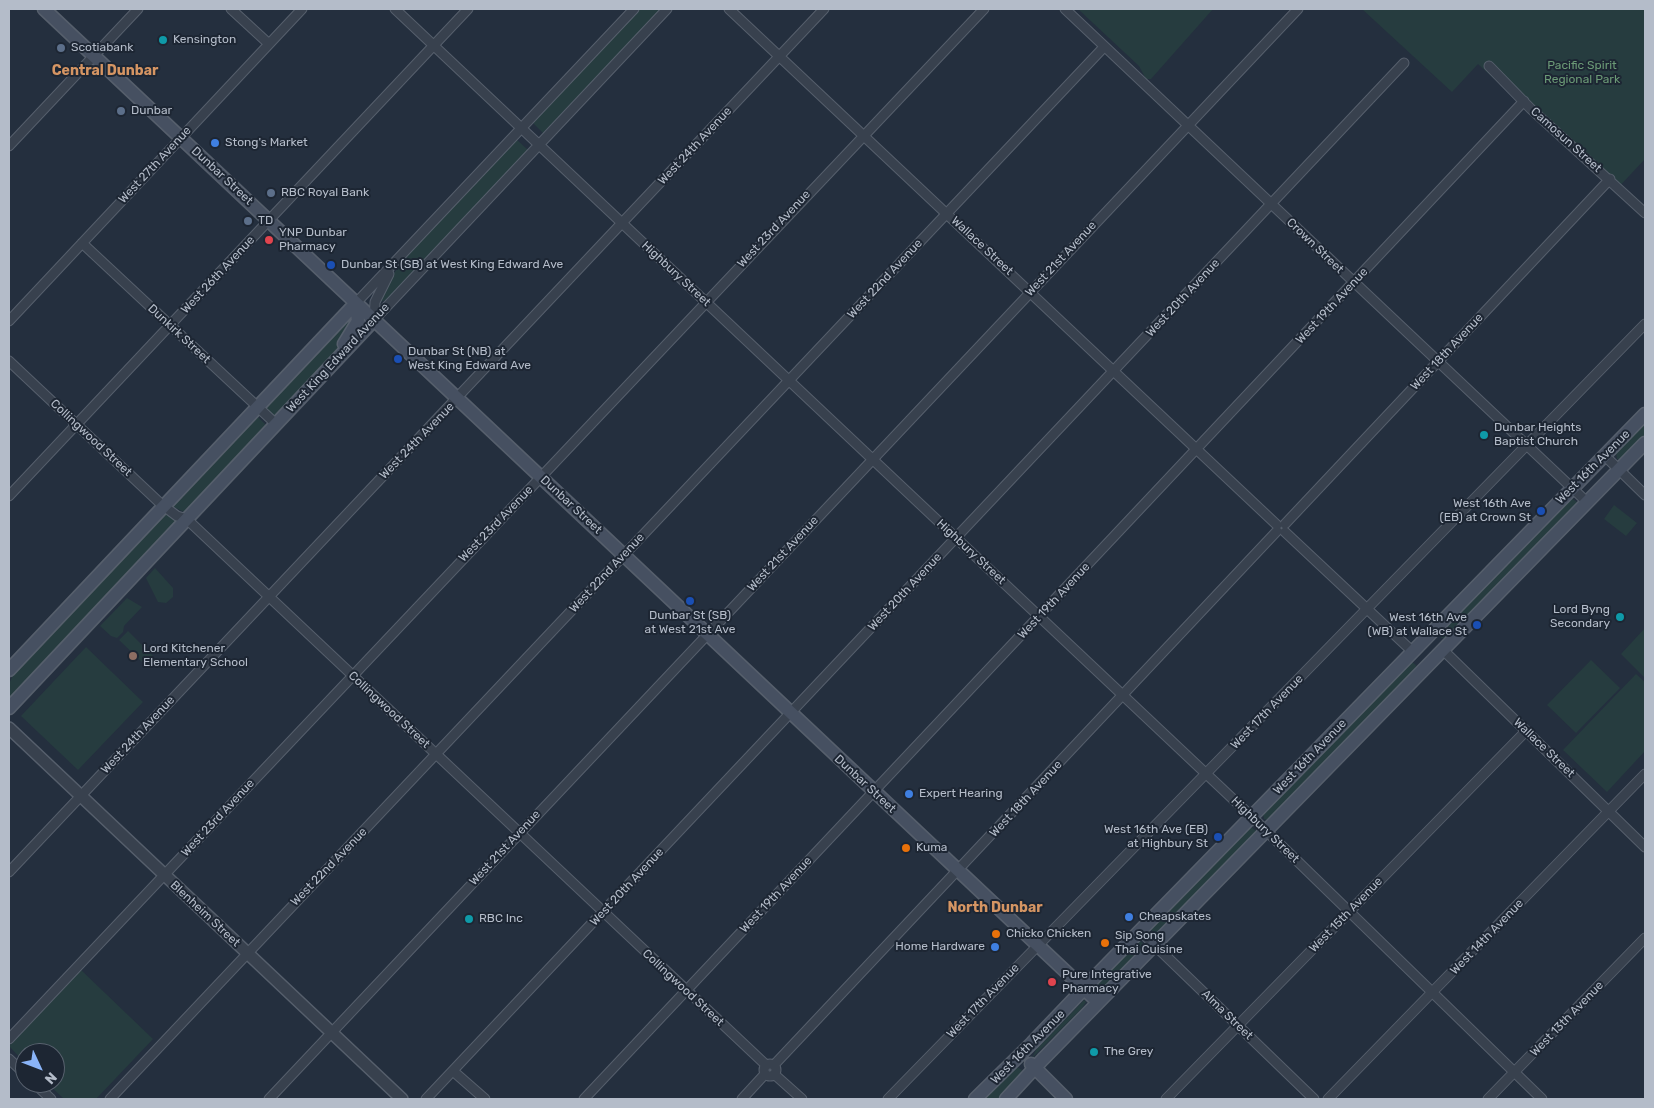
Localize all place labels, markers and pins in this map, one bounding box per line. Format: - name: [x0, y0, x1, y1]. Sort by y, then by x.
- place label: Kensington: [173, 33, 236, 47]
- marker: Kensington: [157, 34, 169, 46]
- place label: Scotiabank: [71, 41, 133, 55]
- marker: Scotiabank: [55, 42, 67, 54]
- place label: Dunbar: [131, 104, 172, 118]
- marker: Dunbar: [115, 105, 127, 117]
- place label: Stong's Market: [225, 136, 308, 150]
- marker: Stong's Market: [209, 137, 221, 149]
- place label: RBC Royal Bank: [281, 186, 369, 200]
- marker: RBC Royal Bank: [265, 187, 277, 199]
- place label: TD: [258, 214, 273, 228]
- marker: TD: [242, 215, 254, 227]
- place label: YNP Dunbar Pharmacy: [279, 226, 347, 254]
- marker: YNP Dunbar Pharmacy: [263, 234, 275, 246]
- place label: Dunbar St (SB) at West King Edward Ave: [341, 258, 563, 272]
- marker: Dunbar St (SB) at West King Edward Ave: [325, 259, 337, 271]
- place label: Dunbar St (NB) at West King Edward Ave: [408, 345, 531, 373]
- marker: Dunbar St (NB) at West King Edward Ave: [392, 353, 404, 365]
- place label: Dunbar Heights Baptist Church: [1494, 421, 1581, 449]
- marker: Dunbar Heights Baptist Church: [1478, 429, 1490, 441]
- place label: West 16th Ave (EB) at Crown St: [1440, 497, 1531, 525]
- marker: West 16th Ave (EB) at Crown St: [1535, 505, 1547, 517]
- marker: Dunbar St (SB) at West 21st Ave: [684, 595, 696, 607]
- place label: Lord Byng Secondary: [1550, 603, 1610, 631]
- place label: Dunbar St (SB) at West 21st Ave: [645, 609, 735, 637]
- place label: West 16th Ave (WB) at Wallace St: [1368, 611, 1467, 639]
- marker: Lord Byng Secondary: [1614, 611, 1626, 623]
- marker: West 16th Ave (WB) at Wallace St: [1471, 619, 1483, 631]
- place label: Lord Kitchener Elementary School: [143, 642, 248, 670]
- marker: Lord Kitchener Elementary School: [127, 650, 139, 662]
- place label: Expert Hearing: [919, 787, 1003, 801]
- marker: Expert Hearing: [903, 788, 915, 800]
- place label: West 16th Ave (EB) at Highbury St: [1104, 823, 1208, 851]
- marker: West 16th Ave (EB) at Highbury St: [1212, 831, 1224, 843]
- place label: Kuma: [916, 841, 947, 855]
- marker: Kuma: [900, 842, 912, 854]
- place label: Cheapskates: [1139, 910, 1211, 924]
- marker: Cheapskates: [1123, 911, 1135, 923]
- place label: RBC Inc: [479, 912, 523, 926]
- marker: RBC Inc: [463, 913, 475, 925]
- place label: Chicko Chicken: [1006, 927, 1091, 941]
- marker: Chicko Chicken: [990, 928, 1002, 940]
- place label: Sip Song Thai Cuisine: [1115, 929, 1183, 957]
- marker: Sip Song Thai Cuisine: [1099, 937, 1111, 949]
- place label: Home Hardware: [895, 940, 985, 954]
- marker: Home Hardware: [989, 941, 1001, 953]
- place label: Pure Integrative Pharmacy: [1062, 968, 1152, 996]
- marker: Pure Integrative Pharmacy: [1046, 976, 1058, 988]
- place label: The Grey: [1104, 1045, 1153, 1059]
- marker: The Grey: [1088, 1046, 1100, 1058]

